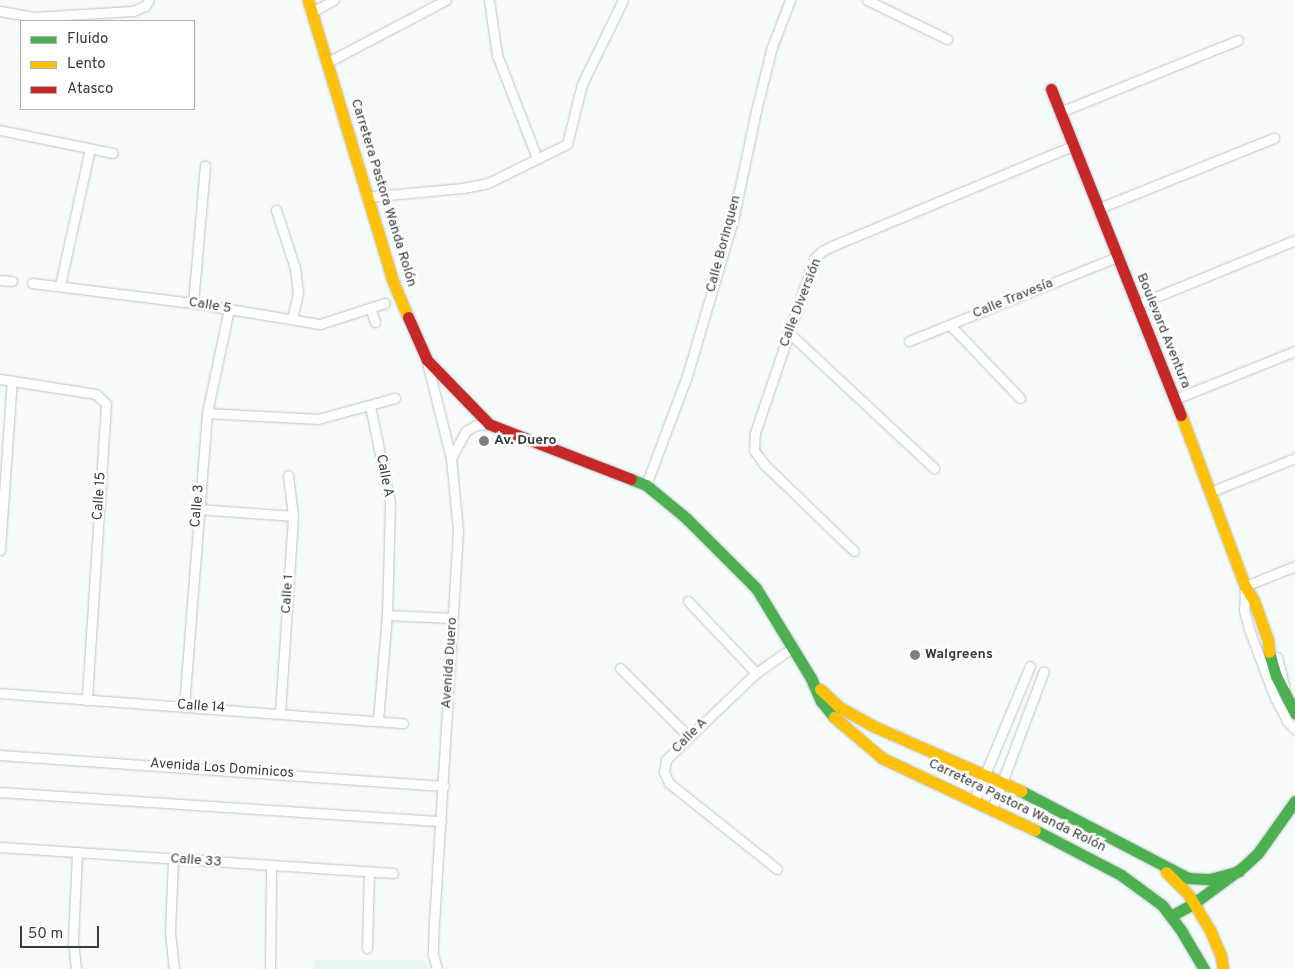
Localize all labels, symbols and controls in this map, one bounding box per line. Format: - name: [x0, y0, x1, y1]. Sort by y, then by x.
- legend: [20, 20, 195, 110]
- text: Fluido: [67, 30, 108, 49]
- text: Lento: [67, 55, 106, 74]
- text: Atasco: [67, 80, 113, 99]
- street label: Carretera Pastora Wanda Rolón: [346, 97, 420, 289]
- street label: Calle Borinquen: [703, 194, 745, 294]
- street label: Calle Diversión: [776, 256, 826, 350]
- street label: Boulevard Aventura: [1132, 271, 1194, 391]
- street label: Calle Travesía: [970, 275, 1056, 323]
- street label: Calle 5: [187, 294, 233, 318]
- place label: Av. Duero: [494, 433, 557, 449]
- marker: Av. Duero: [478, 435, 490, 447]
- street label: Calle A: [372, 453, 396, 499]
- street label: Calle 15: [90, 471, 110, 521]
- street label: Calle 3: [188, 484, 208, 528]
- street label: Calle 1: [278, 574, 298, 614]
- street label: Avenida Duero: [438, 617, 462, 709]
- place label: Walgreens: [925, 647, 993, 663]
- marker: Walgreens: [909, 649, 921, 661]
- street label: Calle 14: [176, 697, 226, 717]
- street label: Calle A: [668, 714, 712, 758]
- street label: Avenida Los Dominicos: [149, 756, 295, 782]
- street label: Carretera Pastora Wanda Rolón: [925, 756, 1109, 856]
- street label: Calle 33: [170, 851, 222, 871]
- scale bar: [22, 916, 101, 948]
- text: 50 m: [28, 925, 63, 944]

